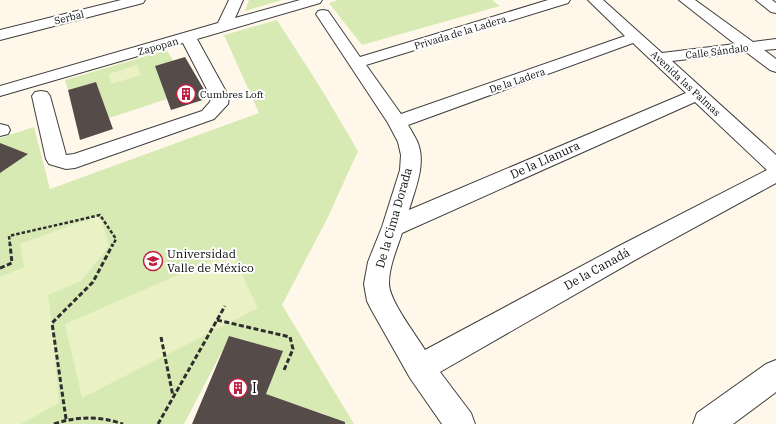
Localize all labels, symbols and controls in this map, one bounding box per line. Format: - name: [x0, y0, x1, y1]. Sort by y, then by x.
- street label: Serbal: [53, 8, 85, 27]
- street label: Privada de la Ladera: [413, 12, 508, 53]
- street label: Zapopan: [136, 34, 181, 58]
- street label: Calle Sándalo: [685, 41, 750, 62]
- street label: Avenida las Palmas: [648, 48, 723, 119]
- street label: De la Ladera: [488, 65, 547, 96]
- building icon: Cumbres Loft: [175, 83, 197, 105]
- place label: Cumbres Loft: [200, 88, 264, 101]
- street label: De la Llanura: [508, 137, 582, 182]
- street label: De la Cima Dorada: [372, 165, 415, 270]
- street label: De la Canadá: [561, 244, 633, 293]
- place label: Universidad Valle de México: [167, 246, 254, 275]
- school or university icon: Universidad Valle de México: [142, 250, 164, 272]
- building icon: I: [227, 377, 249, 399]
- place label: I: [252, 379, 257, 397]

